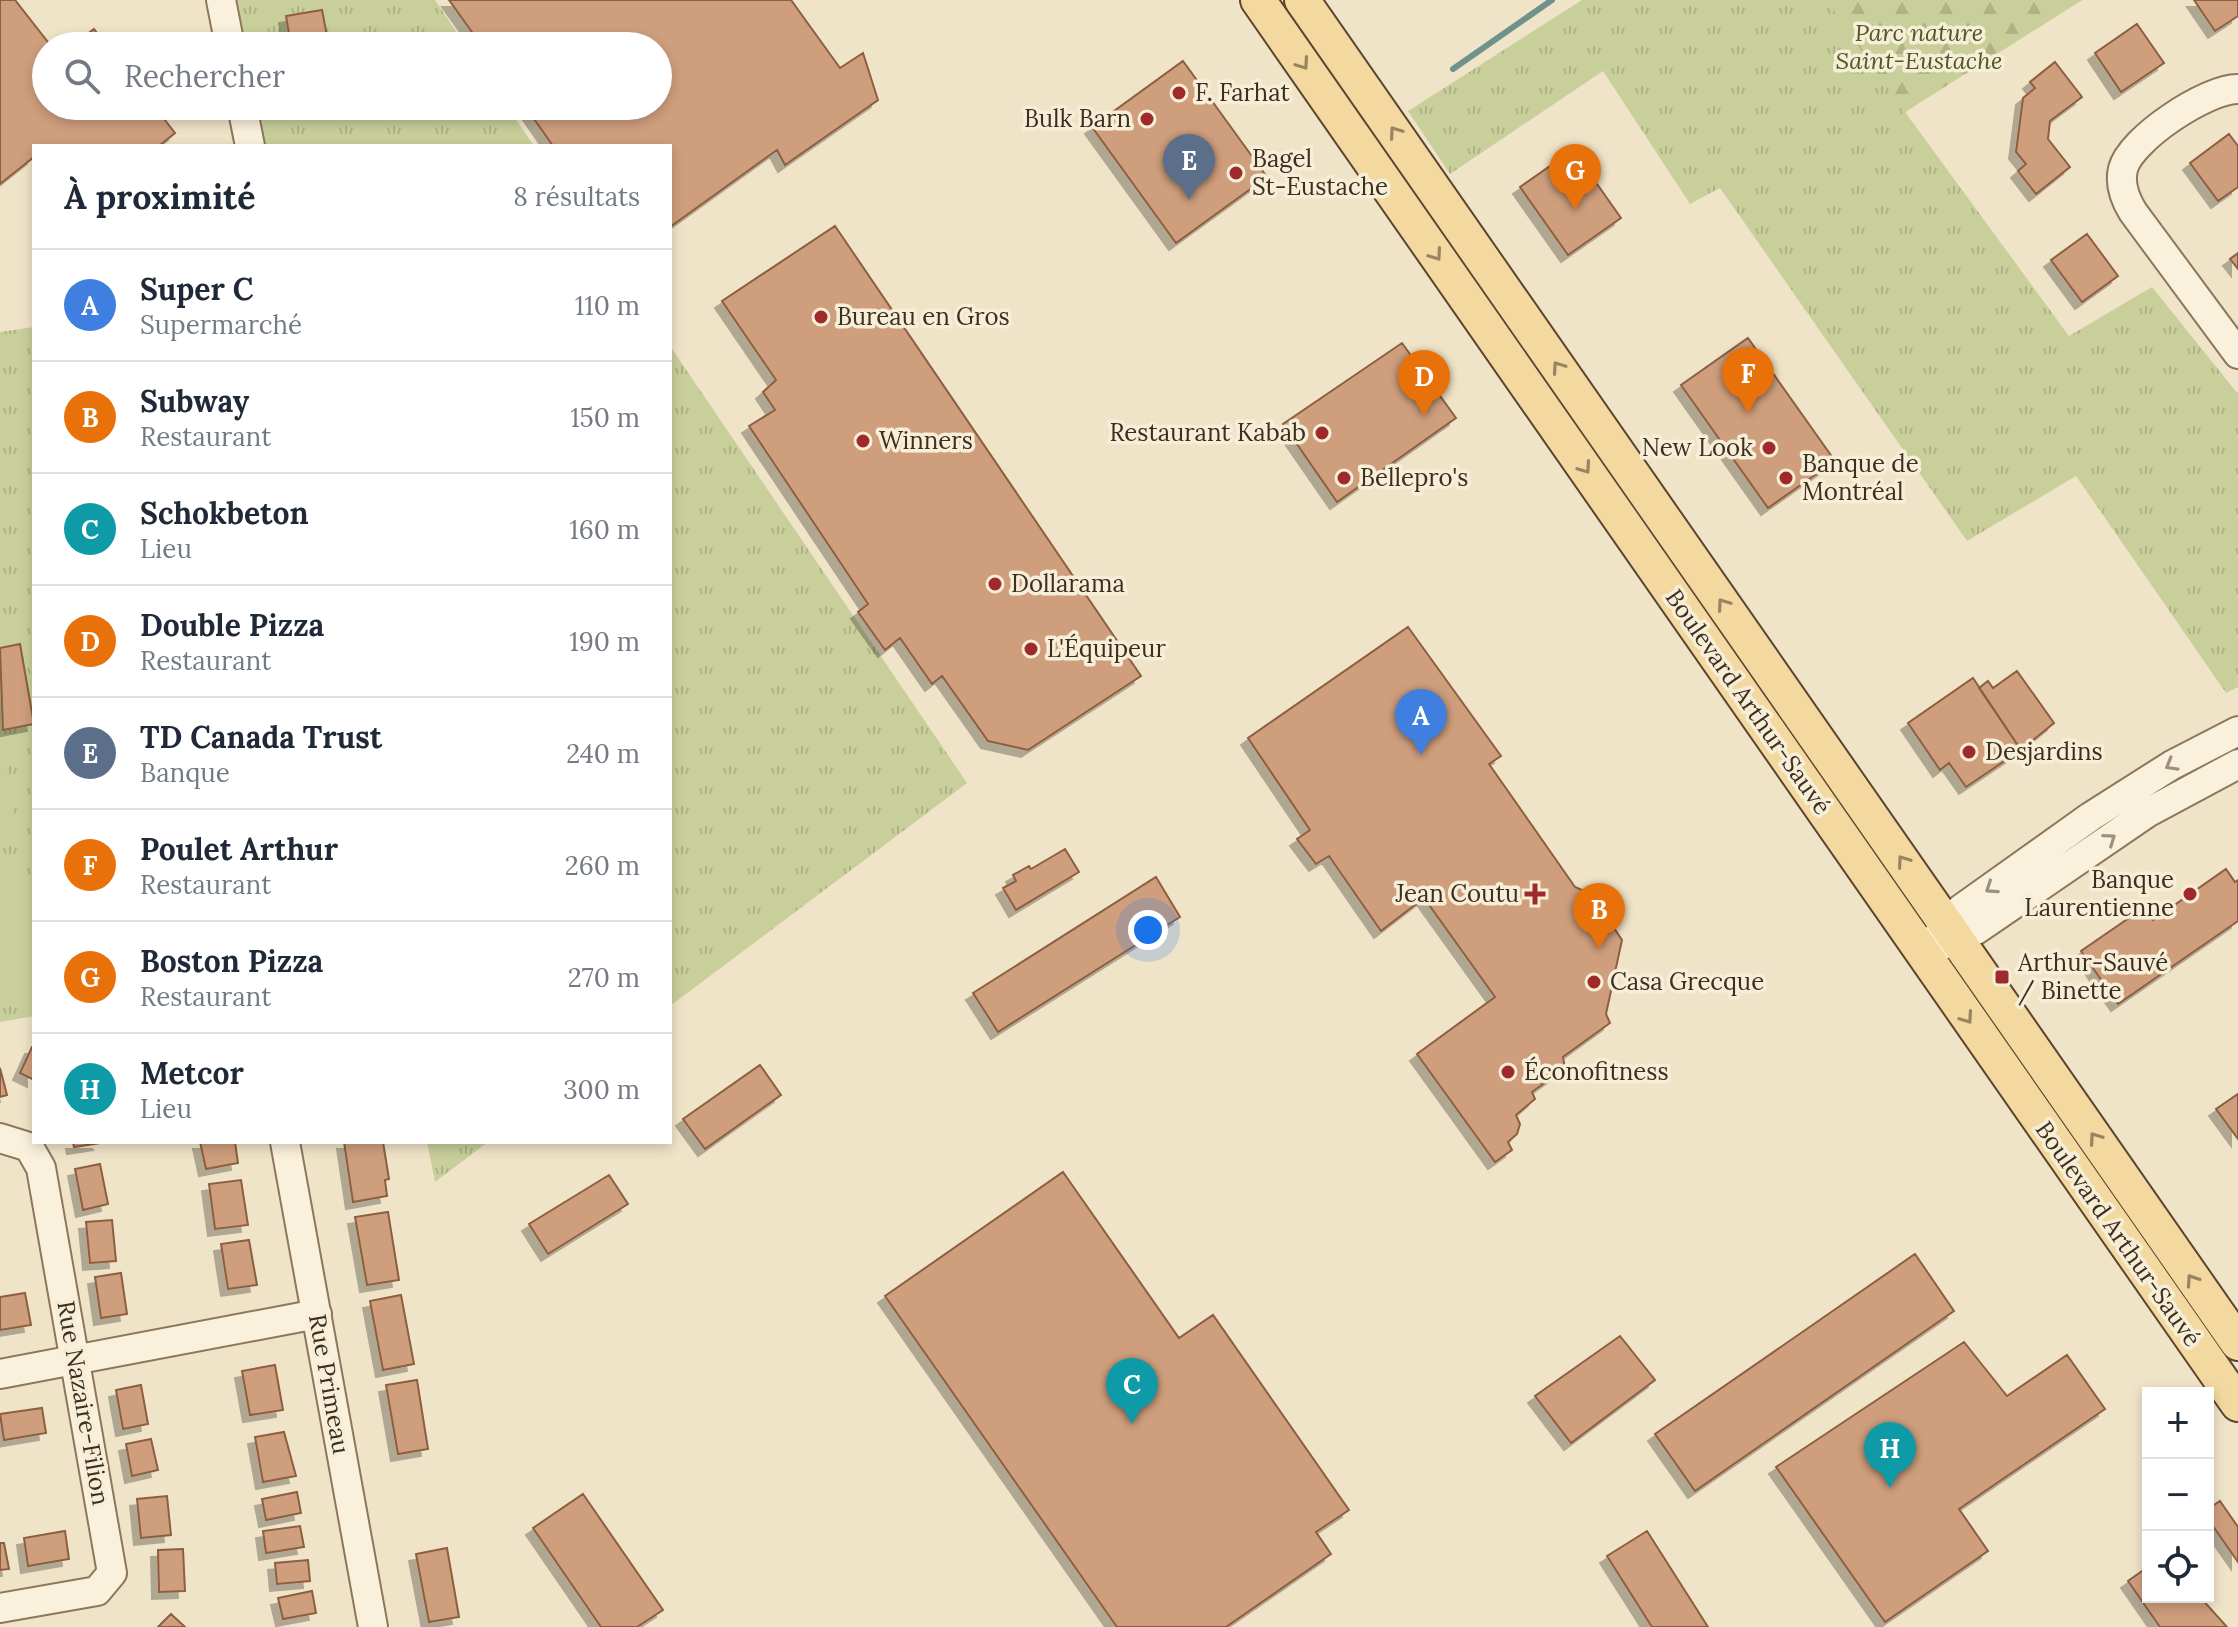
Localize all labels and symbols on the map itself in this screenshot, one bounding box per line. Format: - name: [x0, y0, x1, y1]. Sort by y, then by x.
- park label: Parc nature Saint-Eustache: [1836, 17, 2002, 76]
- one-way arrow: [1293, 56, 1308, 70]
- place label: F. Farhat: [1195, 77, 1290, 108]
- marker: F. Farhat: [1170, 84, 1188, 102]
- place label: Bulk Barn: [1024, 103, 1131, 134]
- marker: Bulk Barn: [1138, 110, 1156, 128]
- one-way arrow: [1390, 127, 1405, 141]
- pin: E: [1163, 134, 1215, 200]
- place label: Bagel St-Eustache: [1252, 143, 1388, 202]
- pin: G: [1549, 144, 1601, 210]
- marker: Bagel St-Eustache: [1227, 164, 1245, 182]
- one-way arrow: [1426, 246, 1441, 260]
- place label: Bureau en Gros: [837, 301, 1010, 332]
- marker: Bureau en Gros: [812, 308, 830, 326]
- pin: F: [1722, 347, 1774, 413]
- pin: D: [1398, 350, 1450, 416]
- one-way arrow: [1553, 362, 1568, 376]
- place label: Restaurant Kabab: [1109, 417, 1306, 448]
- marker: Restaurant Kabab: [1313, 424, 1331, 442]
- place label: Winners: [879, 425, 973, 456]
- marker: Winners: [854, 432, 872, 450]
- place label: New Look: [1642, 432, 1753, 463]
- marker: New Look: [1760, 439, 1778, 457]
- place label: Banque de Montréal: [1802, 448, 1919, 507]
- one-way arrow: [1575, 459, 1590, 473]
- place label: Bellepro's: [1360, 462, 1468, 493]
- marker: Bellepro's: [1335, 469, 1353, 487]
- marker: Banque de Montréal: [1777, 469, 1795, 487]
- place label: Dollarama: [1011, 568, 1125, 599]
- marker: Dollarama: [986, 575, 1004, 593]
- street label: Boulevard Arthur-Sauvé: [1659, 583, 1838, 820]
- one-way arrow: [1718, 598, 1733, 612]
- place label: L'Équipeur: [1047, 633, 1166, 664]
- marker: L'Équipeur: [1022, 640, 1040, 658]
- pin: A: [1395, 689, 1447, 755]
- place label: Desjardins: [1985, 736, 2103, 767]
- marker: Desjardins: [1960, 743, 1978, 761]
- one-way arrow: [2165, 755, 2180, 771]
- one-way arrow: [2101, 834, 2115, 849]
- one-way arrow: [1898, 856, 1913, 870]
- place label: Banque Laurentienne: [2024, 864, 2174, 923]
- place label: Jean Coutu: [1394, 878, 1519, 909]
- one-way arrow: [1985, 878, 2000, 893]
- pin: B: [1573, 883, 1625, 949]
- marker: Jean Coutu: [1526, 885, 1544, 903]
- marker: Banque Laurentienne: [2181, 885, 2199, 903]
- your location: [1128, 910, 1168, 950]
- place label: Arthur-Sauvé / Binette: [2017, 947, 2168, 1006]
- place label: Casa Grecque: [1610, 966, 1764, 997]
- marker: Arthur-Sauvé / Binette: [1993, 968, 2011, 986]
- marker: Casa Grecque: [1585, 973, 1603, 991]
- one-way arrow: [1957, 1009, 1972, 1024]
- place label: Éconofitness: [1524, 1056, 1669, 1087]
- marker: Éconofitness: [1499, 1063, 1517, 1081]
- street label: Boulevard Arthur-Sauvé: [2029, 1115, 2208, 1352]
- one-way arrow: [2090, 1133, 2105, 1147]
- one-way arrow: [2187, 1274, 2202, 1288]
- street label: Rue Nazaire-Filion: [50, 1298, 117, 1507]
- street label: Rue Primeau: [302, 1312, 357, 1456]
- pin: C: [1106, 1358, 1158, 1424]
- pin: H: [1864, 1422, 1916, 1488]

